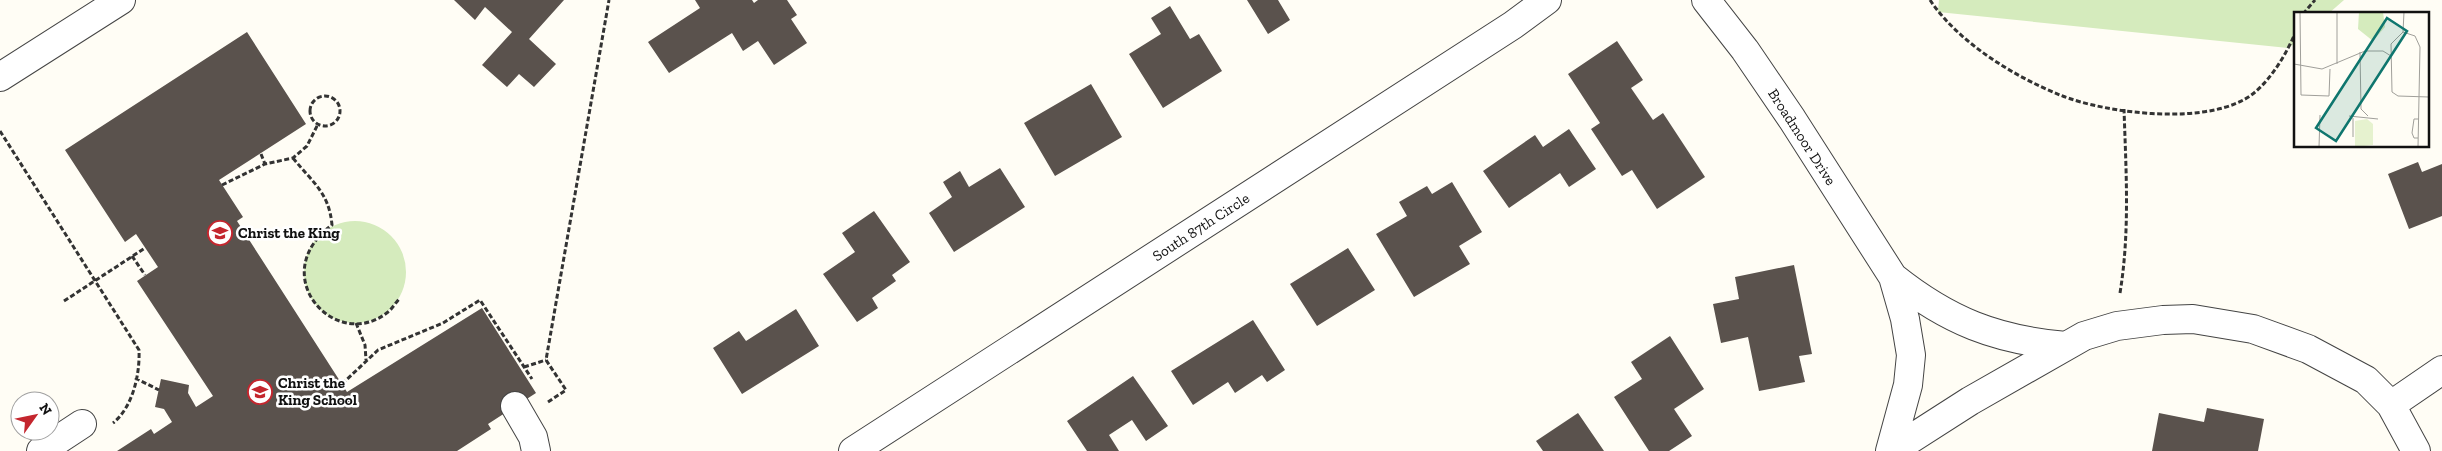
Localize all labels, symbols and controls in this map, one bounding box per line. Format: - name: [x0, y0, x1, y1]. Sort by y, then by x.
- inset map: [2294, 12, 2430, 148]
- street label: Broadmoor Drive: [1764, 85, 1840, 189]
- street label: South 87th Circle: [1149, 189, 1253, 265]
- school or university icon: Christ the King: [207, 220, 233, 246]
- place label: Christ the King: [238, 224, 340, 242]
- place label: Christ the King School: [278, 374, 357, 409]
- school or university icon: Christ the King School: [247, 379, 273, 405]
- north arrow: [10, 391, 60, 441]
- text: N: [35, 400, 56, 419]

